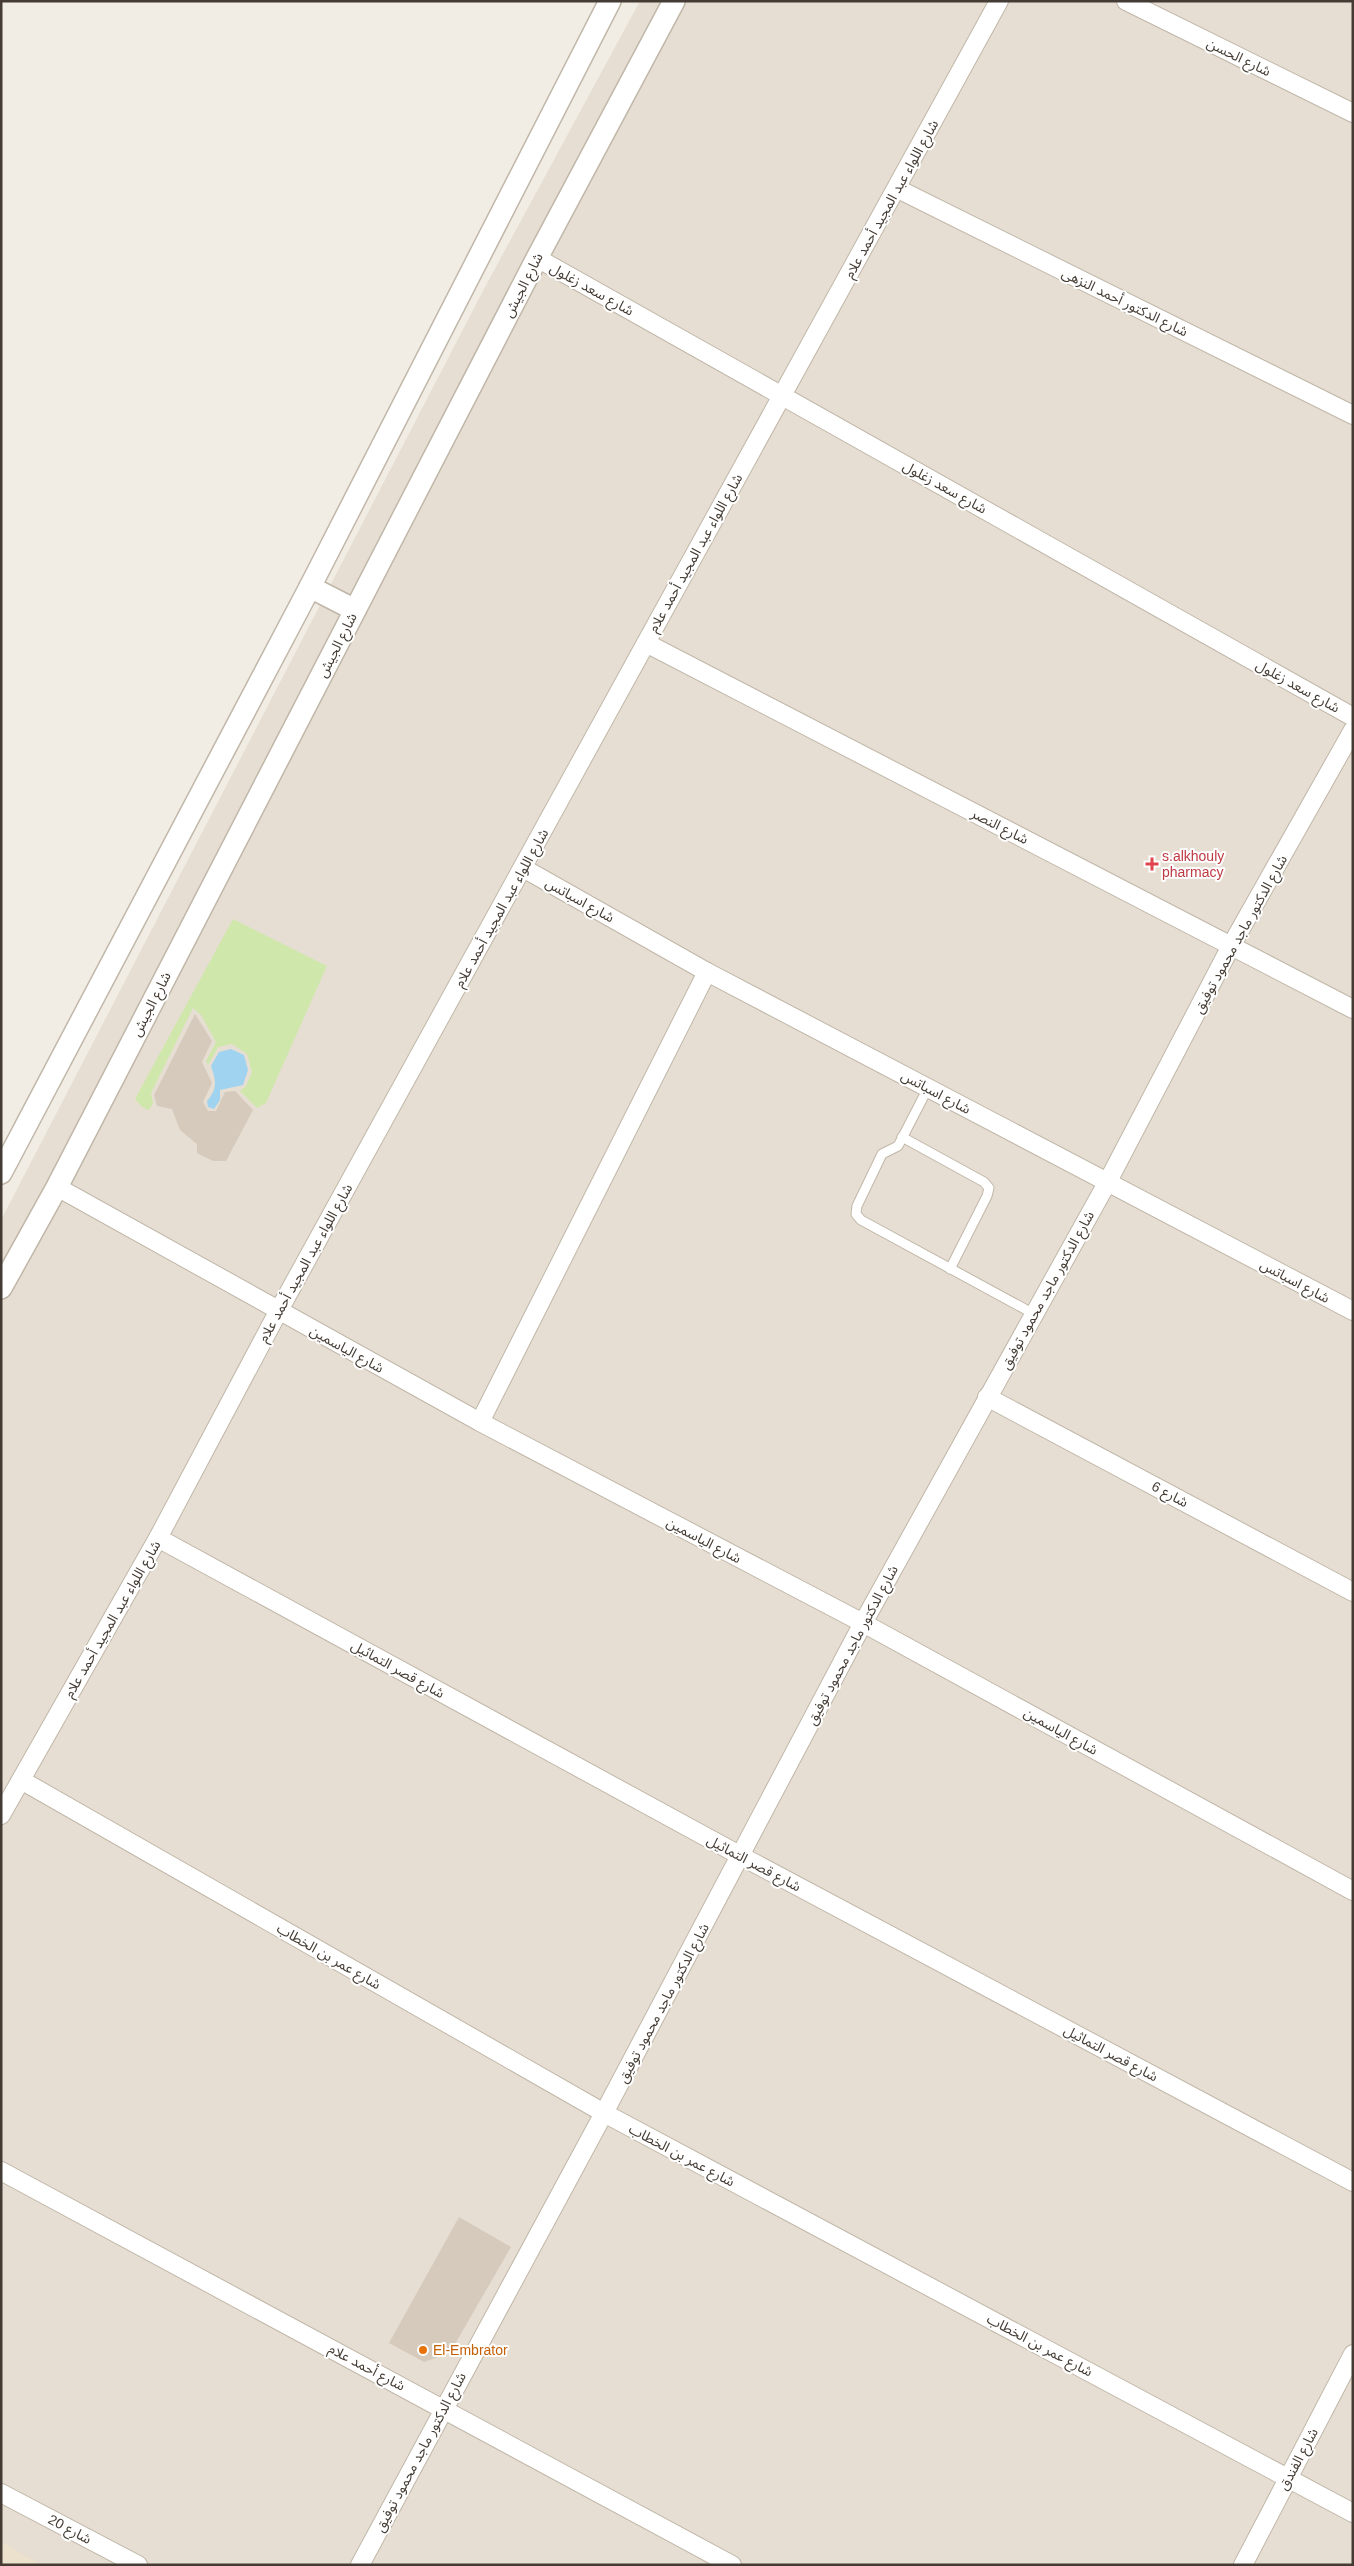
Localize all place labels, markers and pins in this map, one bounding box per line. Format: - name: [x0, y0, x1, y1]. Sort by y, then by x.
- place label: s.alkhouly pharmacy: [1162, 848, 1224, 880]
- marker: s.alkhouly pharmacy: [1146, 858, 1158, 870]
- place label: El-Embrator: [433, 2342, 508, 2358]
- marker: El-Embrator: [417, 2344, 429, 2356]

